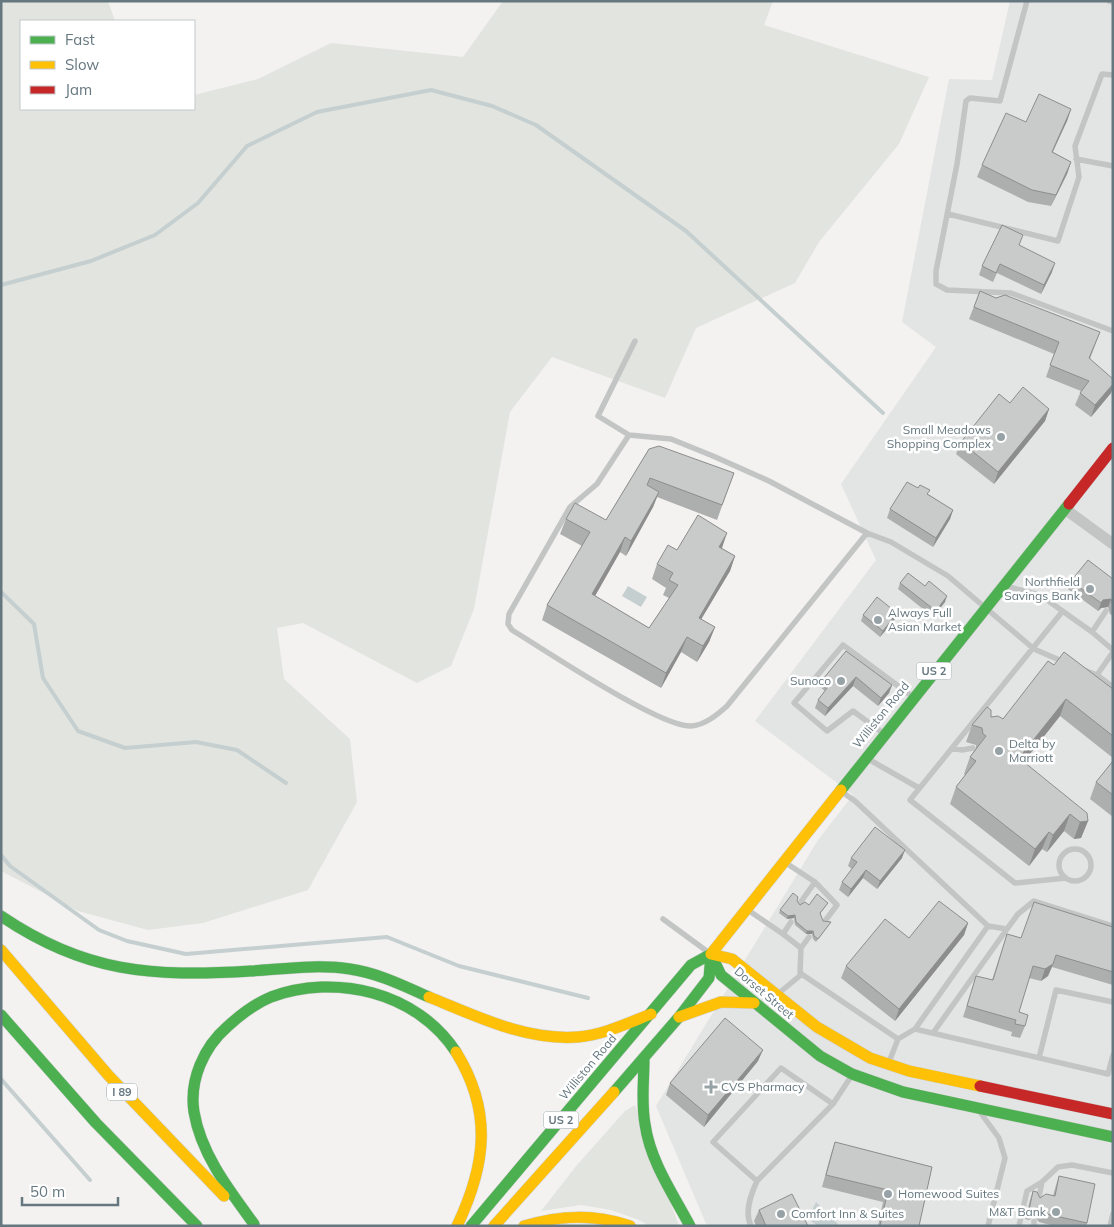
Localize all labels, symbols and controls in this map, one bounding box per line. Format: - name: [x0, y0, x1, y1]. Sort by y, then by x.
- legend: [20, 20, 195, 110]
- text: Fast: [65, 30, 95, 49]
- text: Slow: [65, 55, 99, 74]
- text: Jam: [65, 80, 92, 99]
- place label: Small Meadows Shopping Complex: [887, 422, 992, 451]
- marker: Small Meadows Shopping Complex: [995, 431, 1007, 443]
- place label: Northfield Savings Bank: [1004, 574, 1081, 603]
- marker: Northfield Savings Bank: [1084, 583, 1096, 595]
- place label: Always Full Asian Market: [888, 605, 962, 634]
- marker: Always Full Asian Market: [872, 614, 884, 626]
- road number: US 2: [916, 662, 952, 679]
- place label: Sunoco: [790, 673, 831, 688]
- marker: Sunoco: [835, 675, 847, 687]
- street label: Williston Road: [849, 678, 912, 751]
- place label: Delta by Marriott: [1009, 736, 1056, 765]
- marker: Delta by Marriott: [993, 745, 1005, 757]
- street label: Dorset Street: [731, 963, 797, 1022]
- street label: Williston Road: [556, 1031, 619, 1103]
- place label: CVS Pharmacy: [721, 1079, 805, 1094]
- marker: CVS Pharmacy: [705, 1081, 717, 1093]
- road number: I 89: [107, 1084, 137, 1100]
- road number: US 2: [544, 1112, 578, 1128]
- scale bar: [22, 1174, 119, 1206]
- text: 50 m: [30, 1182, 65, 1201]
- place label: Homewood Suites: [898, 1186, 999, 1201]
- marker: Homewood Suites: [882, 1188, 894, 1200]
- place label: M&T Bank: [989, 1204, 1047, 1219]
- place label: Comfort Inn & Suites: [791, 1206, 904, 1221]
- marker: M&T Bank: [1050, 1206, 1062, 1218]
- marker: Comfort Inn & Suites: [775, 1208, 787, 1220]

